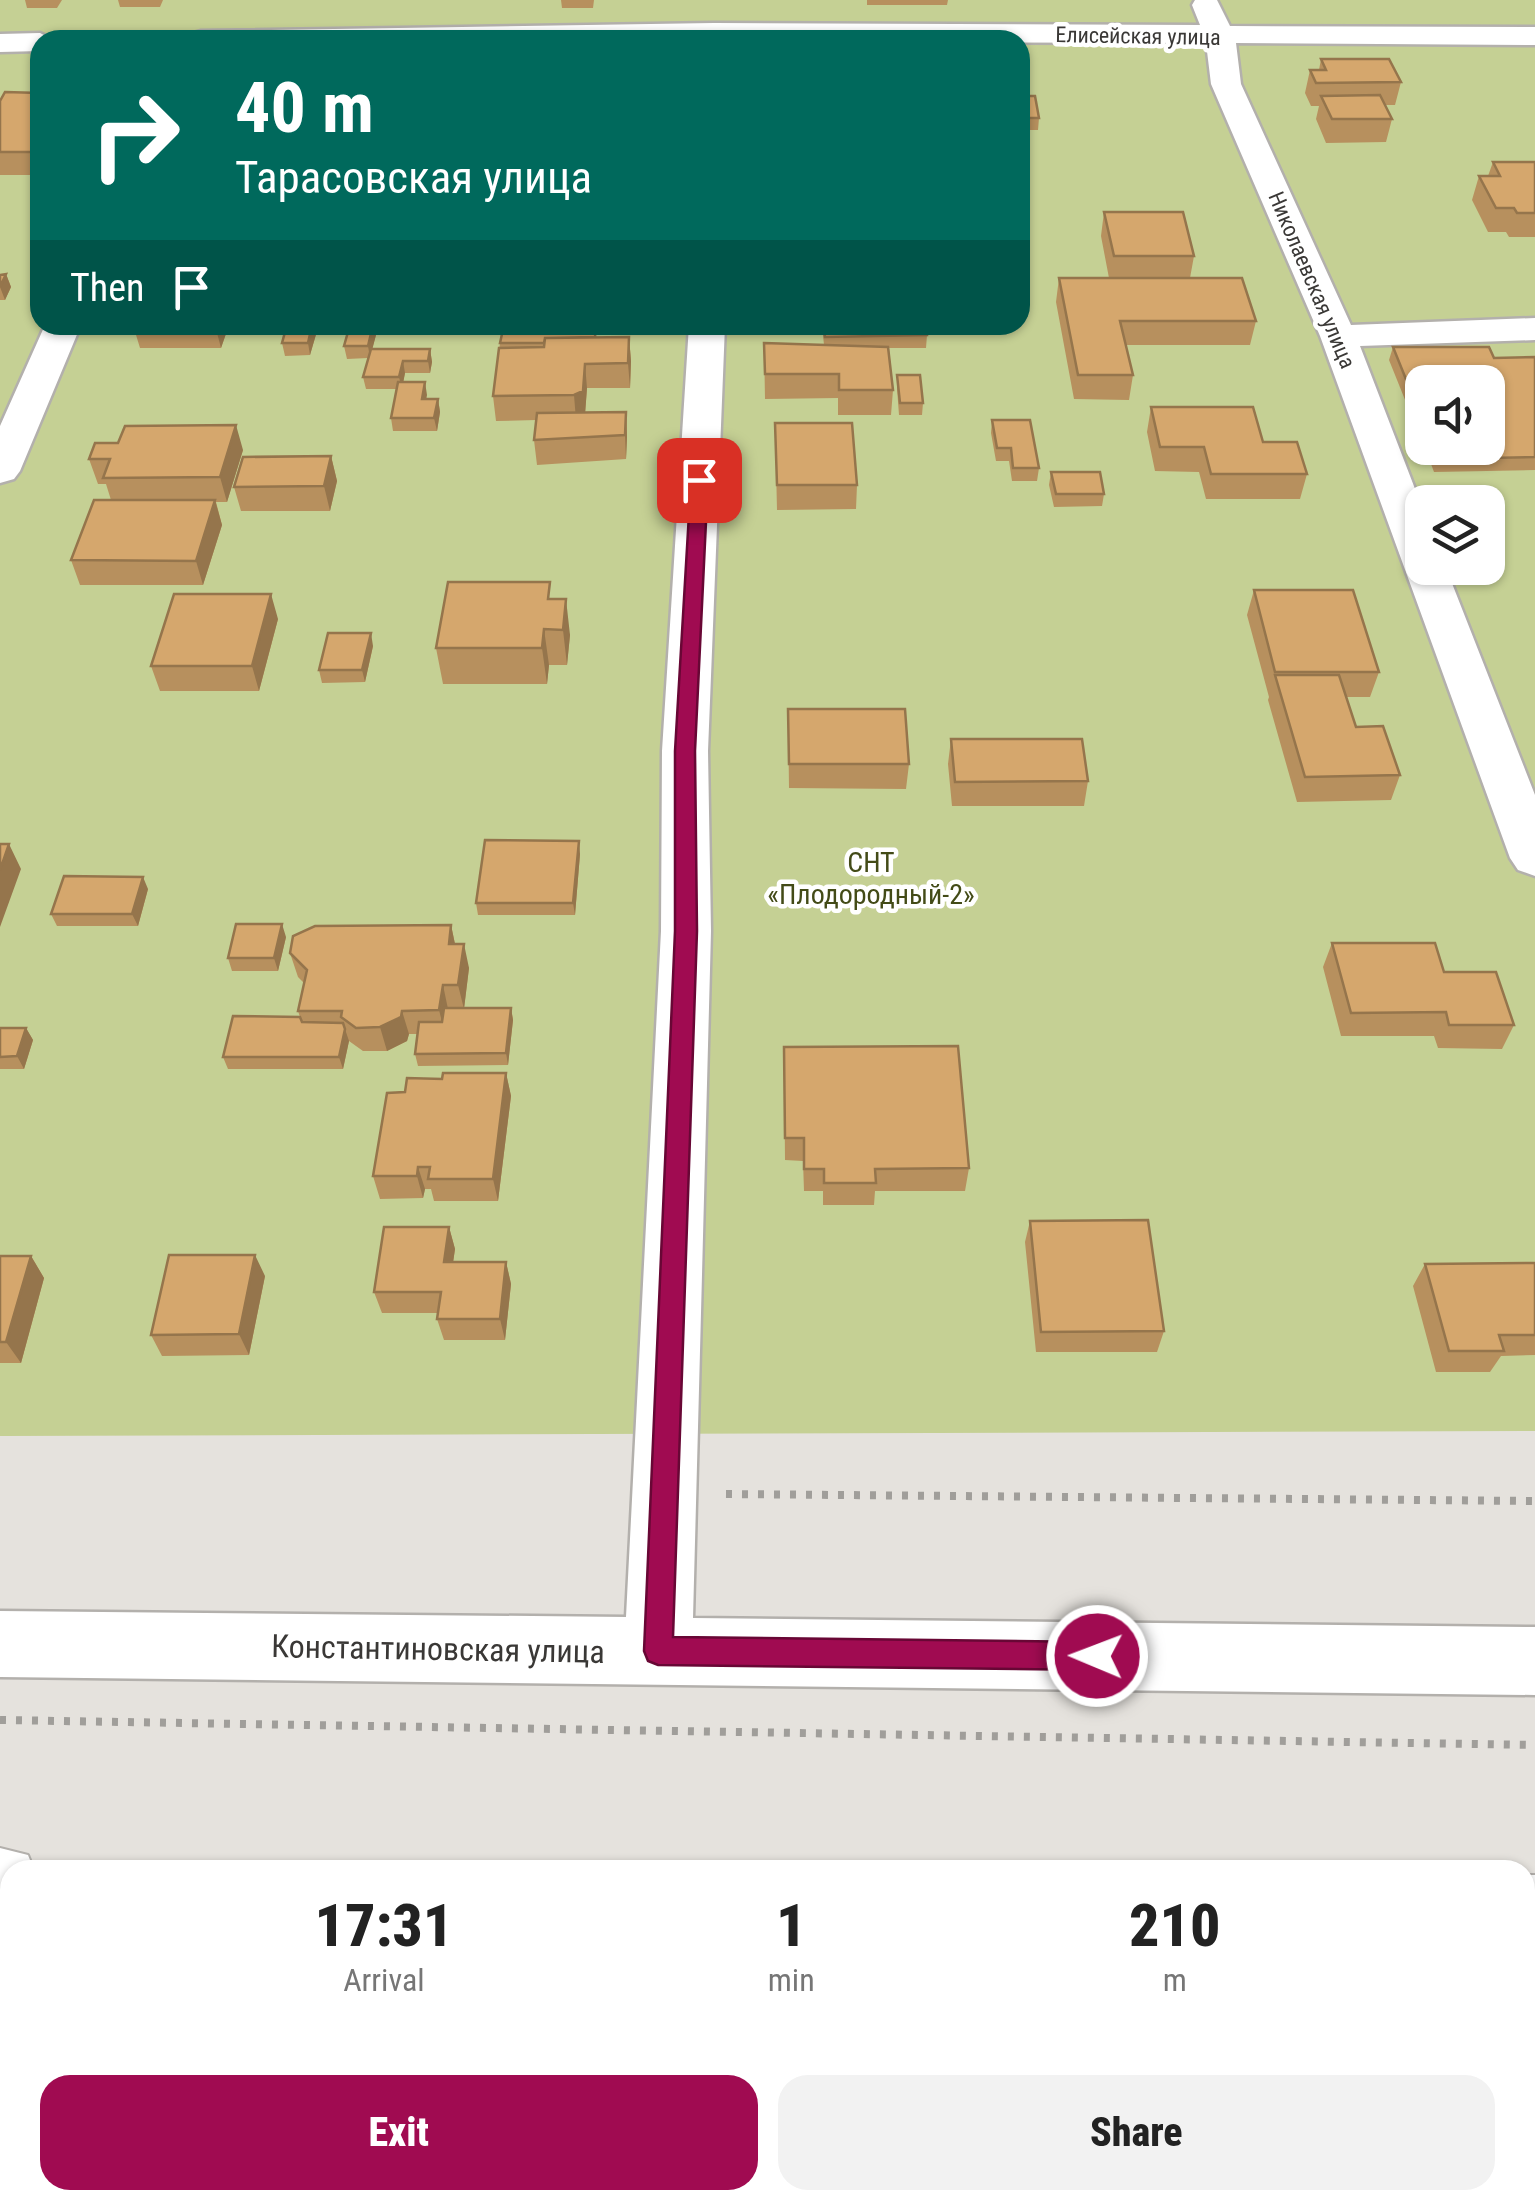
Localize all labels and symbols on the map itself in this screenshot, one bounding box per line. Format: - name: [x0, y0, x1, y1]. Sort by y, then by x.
- street label: Елисейская улица: [1055, 22, 1221, 50]
- street label: Николаевская улица: [1263, 188, 1361, 372]
- pin: [657, 438, 742, 523]
- park label: СНТ «Плодородный-2»: [767, 846, 975, 911]
- position arrow: [1045, 1604, 1149, 1708]
- street label: Константиновская улица: [271, 1627, 605, 1671]

